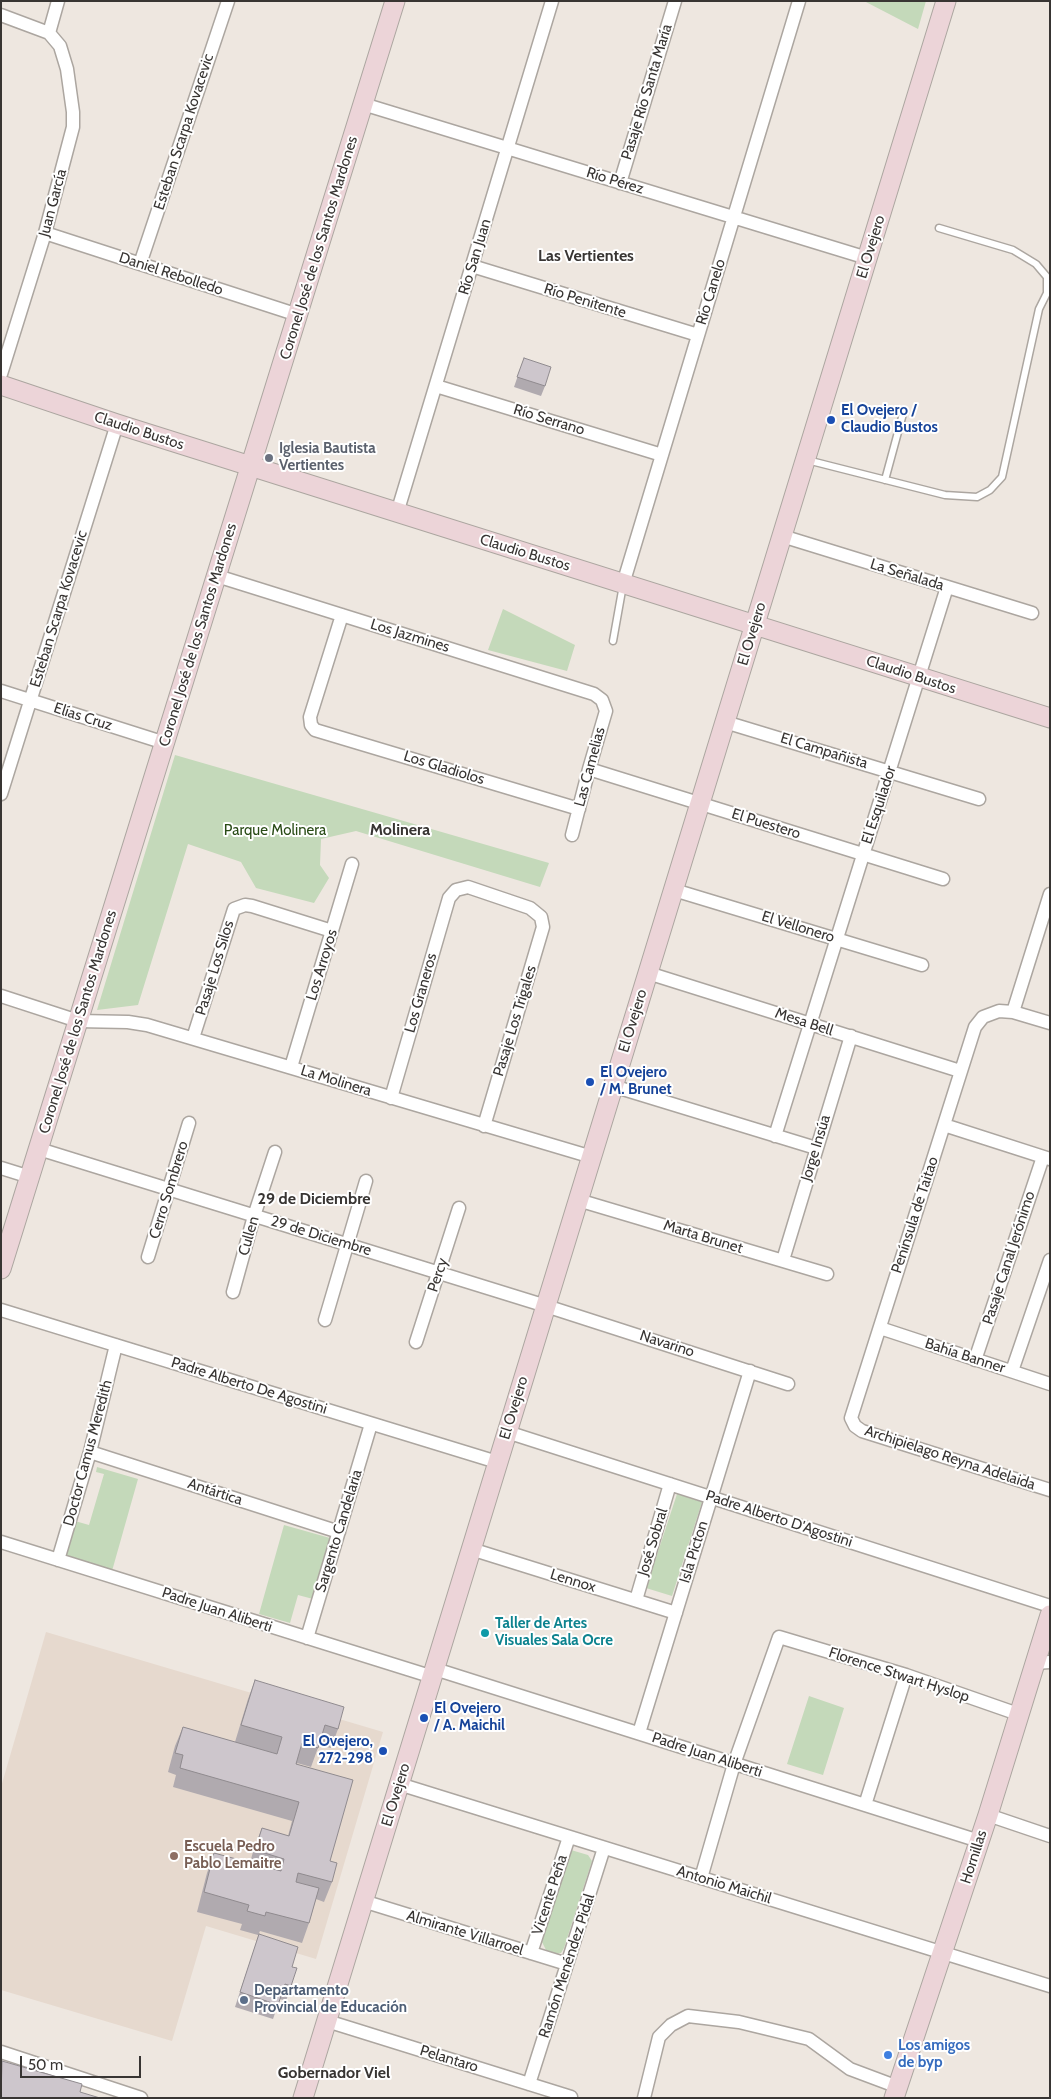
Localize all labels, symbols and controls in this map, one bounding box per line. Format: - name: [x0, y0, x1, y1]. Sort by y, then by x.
- street label: Pasaje Río Santa María: [618, 22, 676, 162]
- street label: Esteban Scarpa Kovacevic: [150, 52, 218, 212]
- street label: Coronel José de los Santos Mardones: [276, 134, 362, 362]
- street label: Río Pérez: [584, 164, 646, 198]
- street label: Juan García: [35, 167, 71, 239]
- street label: El Ovejero: [853, 213, 889, 281]
- street label: Río San Juan: [455, 217, 495, 297]
- district label: Las Vertientes: [538, 246, 634, 266]
- street label: Daniel Rebolledo: [117, 249, 225, 299]
- street label: Río Canelo: [692, 257, 730, 327]
- street label: Río Penitente: [542, 280, 628, 322]
- street label: Río Serrano: [511, 401, 587, 439]
- place label: El Ovejero / Claudio Bustos: [841, 402, 938, 437]
- street label: Claudio Bustos: [92, 408, 186, 454]
- marker: El Ovejero / Claudio Bustos: [825, 414, 837, 426]
- place label: Iglesia Bautista Vertientes: [279, 440, 376, 475]
- marker: Iglesia Bautista Vertientes: [263, 452, 275, 464]
- street label: Coronel José de los Santos Mardones: [155, 521, 241, 749]
- street label: Esteban Scarpa Kovacevic: [27, 528, 91, 690]
- street label: Claudio Bustos: [478, 531, 572, 575]
- street label: La Señalada: [868, 555, 946, 595]
- street label: El Ovejero: [734, 600, 770, 668]
- street label: Los Jazmines: [368, 615, 452, 657]
- street label: Claudio Bustos: [864, 652, 958, 698]
- street label: Elías Cruz: [51, 699, 115, 735]
- street label: Las Camelias: [571, 725, 609, 809]
- street label: El Campañista: [778, 729, 870, 773]
- street label: Los Gladiolos: [401, 747, 487, 789]
- street label: El Esquilador: [858, 764, 900, 846]
- street label: El Puestero: [729, 805, 803, 843]
- district label: Molinera: [370, 820, 430, 840]
- park label: Parque Molinera: [224, 822, 326, 840]
- street label: El Vellonero: [759, 907, 837, 947]
- street label: Coronel José de los Santos Mardones: [35, 908, 121, 1136]
- street label: Pasaje Los Silos: [192, 918, 238, 1018]
- street label: Los Arroyos: [303, 927, 341, 1003]
- street label: Los Graneros: [401, 951, 441, 1035]
- street label: Pasaje Los Trigales: [490, 963, 540, 1079]
- street label: El Ovejero: [615, 987, 651, 1055]
- street label: Mesa Bell: [773, 1004, 835, 1040]
- street label: La Molinera: [298, 1062, 374, 1100]
- place label: El Ovejero / M. Brunet: [600, 1064, 672, 1099]
- marker: El Ovejero / M. Brunet: [584, 1076, 596, 1088]
- street label: Jorge Insúa: [797, 1113, 835, 1183]
- street label: Cerro Sombrero: [146, 1139, 192, 1241]
- street label: Península de Taitao: [888, 1154, 942, 1276]
- district label: 29 de Diciembre: [257, 1189, 371, 1209]
- street label: Pasaje Canal Jerónimo: [979, 1189, 1039, 1327]
- street label: 29 de Diciembre: [268, 1212, 374, 1260]
- street label: Cullen: [235, 1214, 263, 1258]
- street label: Marta Brunet: [661, 1216, 745, 1258]
- street label: Percy: [424, 1256, 452, 1294]
- street label: Navarino: [637, 1327, 697, 1361]
- street label: Bahía Banner: [923, 1335, 1007, 1377]
- street label: Padre Alberto De Agostini: [169, 1354, 329, 1418]
- street label: El Ovejero: [496, 1374, 532, 1442]
- street label: Doctor Camus Meredith: [60, 1378, 116, 1528]
- street label: Archipielago Reyna Adelaida: [862, 1422, 1038, 1494]
- street label: Sargento Candelaria: [312, 1467, 366, 1595]
- street label: Antártica: [185, 1475, 245, 1509]
- street label: Padre Alberto D'Agostini: [703, 1487, 855, 1551]
- street label: José Sobral: [634, 1506, 672, 1578]
- street label: Isla Picton: [676, 1519, 712, 1585]
- street label: Lennox: [548, 1566, 598, 1596]
- street label: Padre Juan Aliberti: [160, 1584, 274, 1636]
- place label: Taller de Artes Visuales Sala Ocre: [495, 1615, 613, 1650]
- marker: Taller de Artes Visuales Sala Ocre: [479, 1627, 491, 1639]
- street label: Florence Stwart Hyslop: [826, 1644, 972, 1706]
- place label: El Ovejero / A. Maichil: [434, 1700, 505, 1735]
- marker: El Ovejero / A. Maichil: [418, 1712, 430, 1724]
- street label: Padre Juan Aliberti: [650, 1729, 764, 1781]
- place label: El Ovejero, 272-298: [303, 1733, 373, 1768]
- marker: El Ovejero, 272-298: [377, 1745, 389, 1757]
- street label: El Ovejero: [378, 1761, 414, 1829]
- street label: Hornillas: [957, 1828, 991, 1886]
- place label: Escuela Pedro Pablo Lemaitre: [184, 1838, 282, 1873]
- marker: Escuela Pedro Pablo Lemaitre: [168, 1850, 180, 1862]
- street label: Vicente Peña: [529, 1853, 571, 1937]
- street label: Antonio Maichil: [674, 1862, 774, 1908]
- street label: Ramón Menéndez Pidal: [535, 1892, 599, 2040]
- street label: Almirante Villarroel: [404, 1907, 526, 1959]
- place label: Departamento Provincial de Educación: [254, 1982, 407, 2017]
- marker: Departamento Provincial de Educación: [238, 1994, 250, 2006]
- place label: Los amigos de byp: [898, 2037, 970, 2072]
- street label: Pelantaro: [418, 2042, 480, 2076]
- scale bar: [22, 2046, 144, 2078]
- marker: Los amigos de byp: [882, 2049, 894, 2061]
- text: 50 m: [28, 2056, 63, 2074]
- district label: Gobernador Viel: [278, 2063, 390, 2083]

